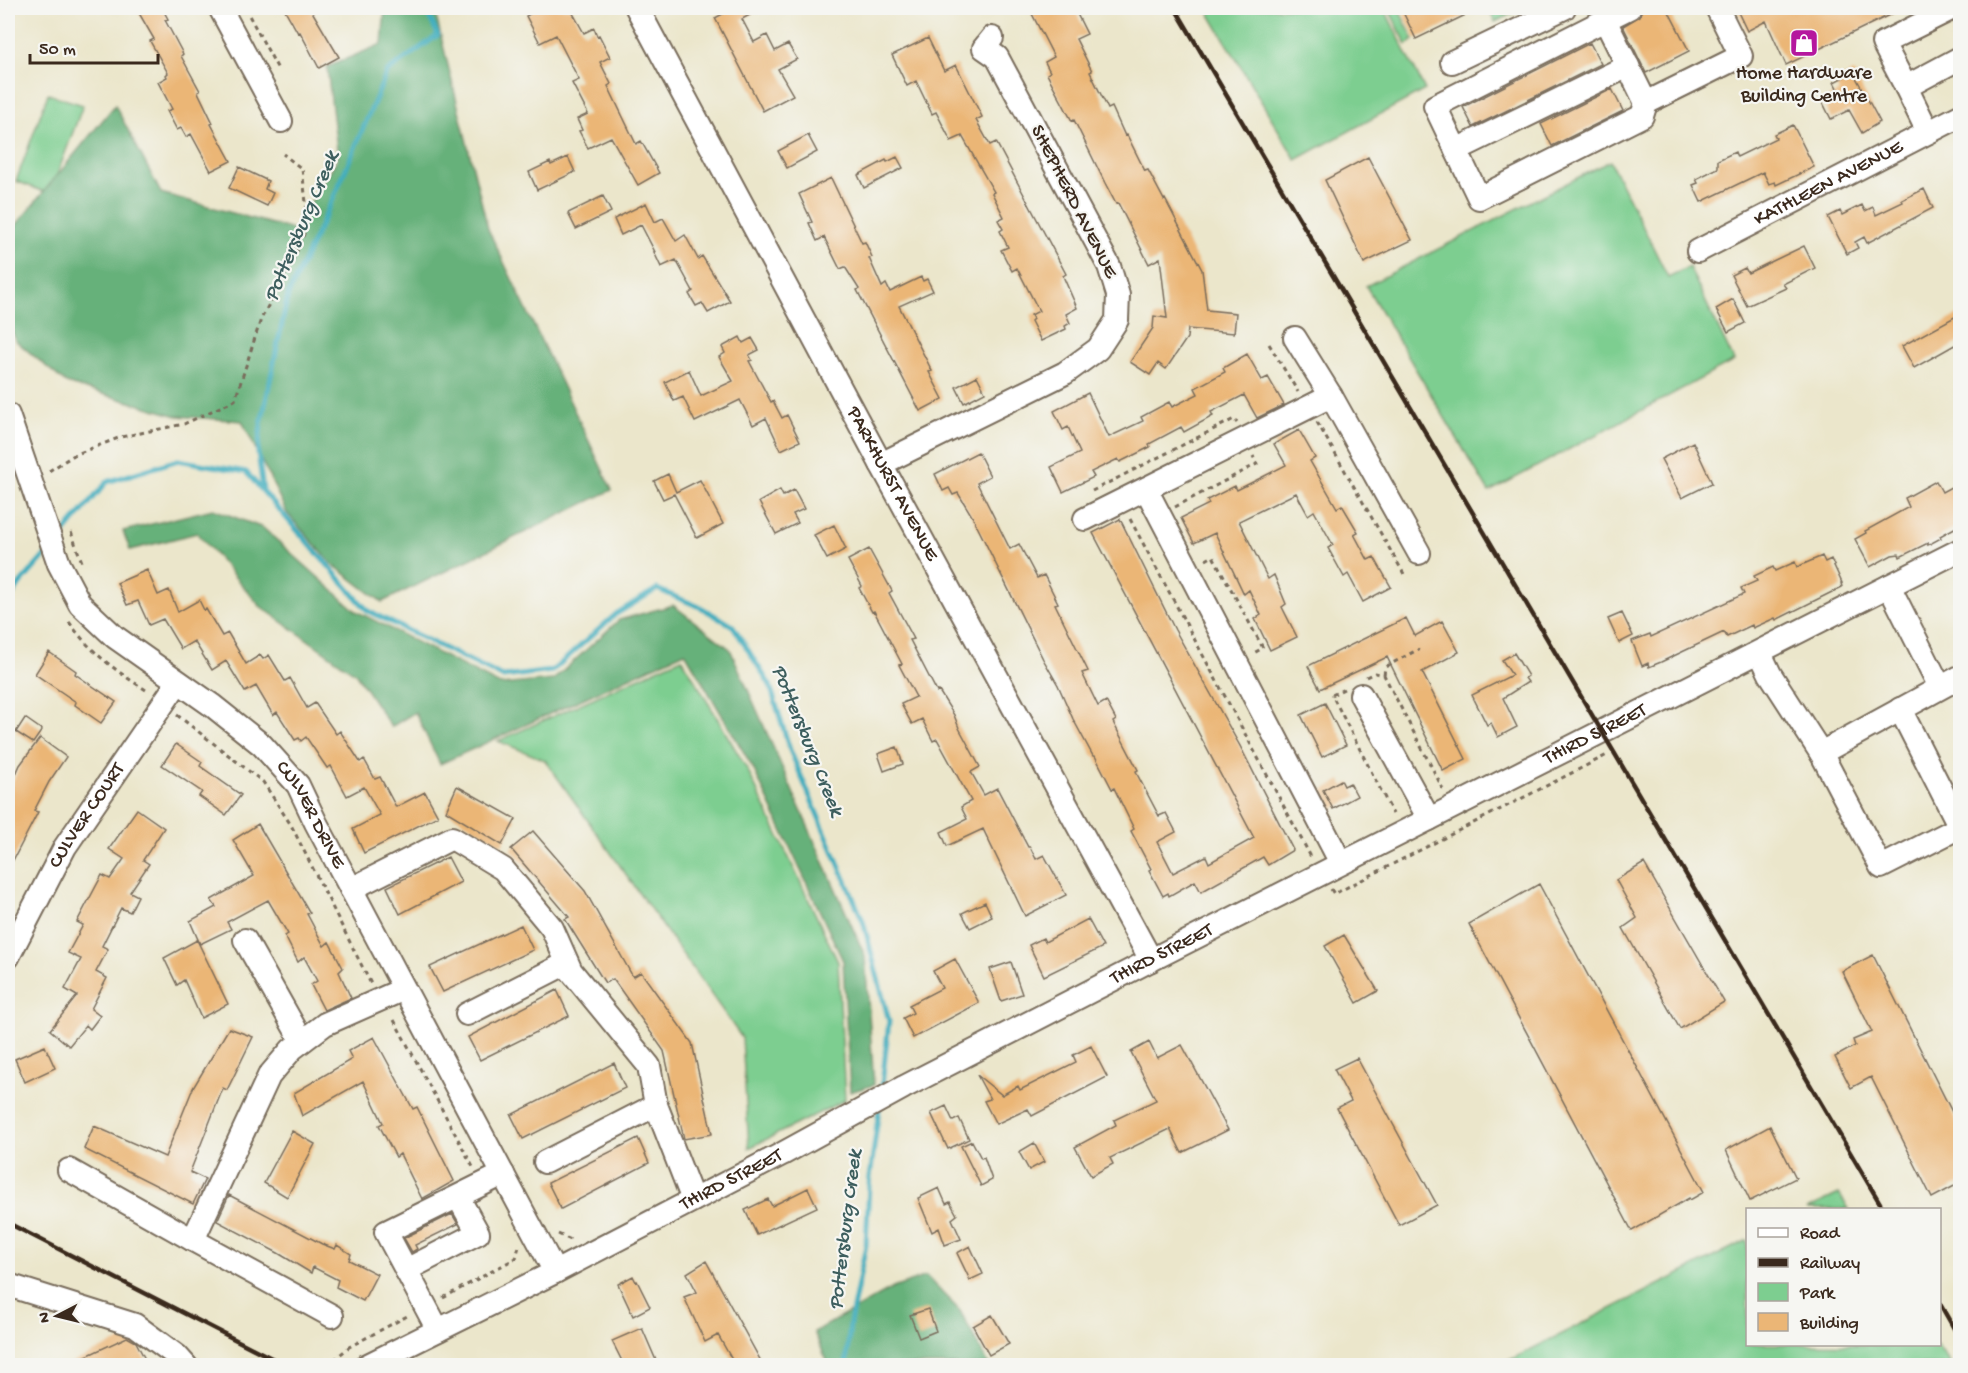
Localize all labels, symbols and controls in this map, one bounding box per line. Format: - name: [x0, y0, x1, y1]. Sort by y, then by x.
- scale bar: [30, 27, 158, 65]
- shop icon: Home Hardware Building Centre: [1788, 27, 1820, 59]
- text: 50 m: [39, 40, 76, 61]
- place label: Home Hardware Building Centre: [1736, 63, 1873, 109]
- street label: SHEPHERD AVENUE: [1024, 122, 1122, 284]
- street label: KATHLEEN AVENUE: [1750, 135, 1908, 232]
- water label: Pottersburg Creek: [260, 146, 347, 306]
- street label: PARKHURST AVENUE: [841, 402, 944, 566]
- water label: Pottersburg Creek: [764, 662, 849, 823]
- street label: THIRD STREET: [1539, 699, 1652, 771]
- street label: CULVER DRIVE: [271, 756, 350, 874]
- street label: CULVER COURT: [44, 758, 131, 872]
- street label: THIRD STREET: [1106, 918, 1218, 991]
- street label: THIRD STREET: [675, 1144, 788, 1217]
- water label: Pottersburg Creek: [825, 1146, 870, 1311]
- legend: [1746, 1208, 1941, 1346]
- text: Road: [1800, 1224, 1841, 1245]
- text: Railway: [1800, 1254, 1860, 1275]
- text: Park: [1799, 1284, 1836, 1305]
- north arrow: [27, 1286, 87, 1346]
- text: N: [35, 1311, 56, 1324]
- text: Building: [1799, 1314, 1859, 1335]

